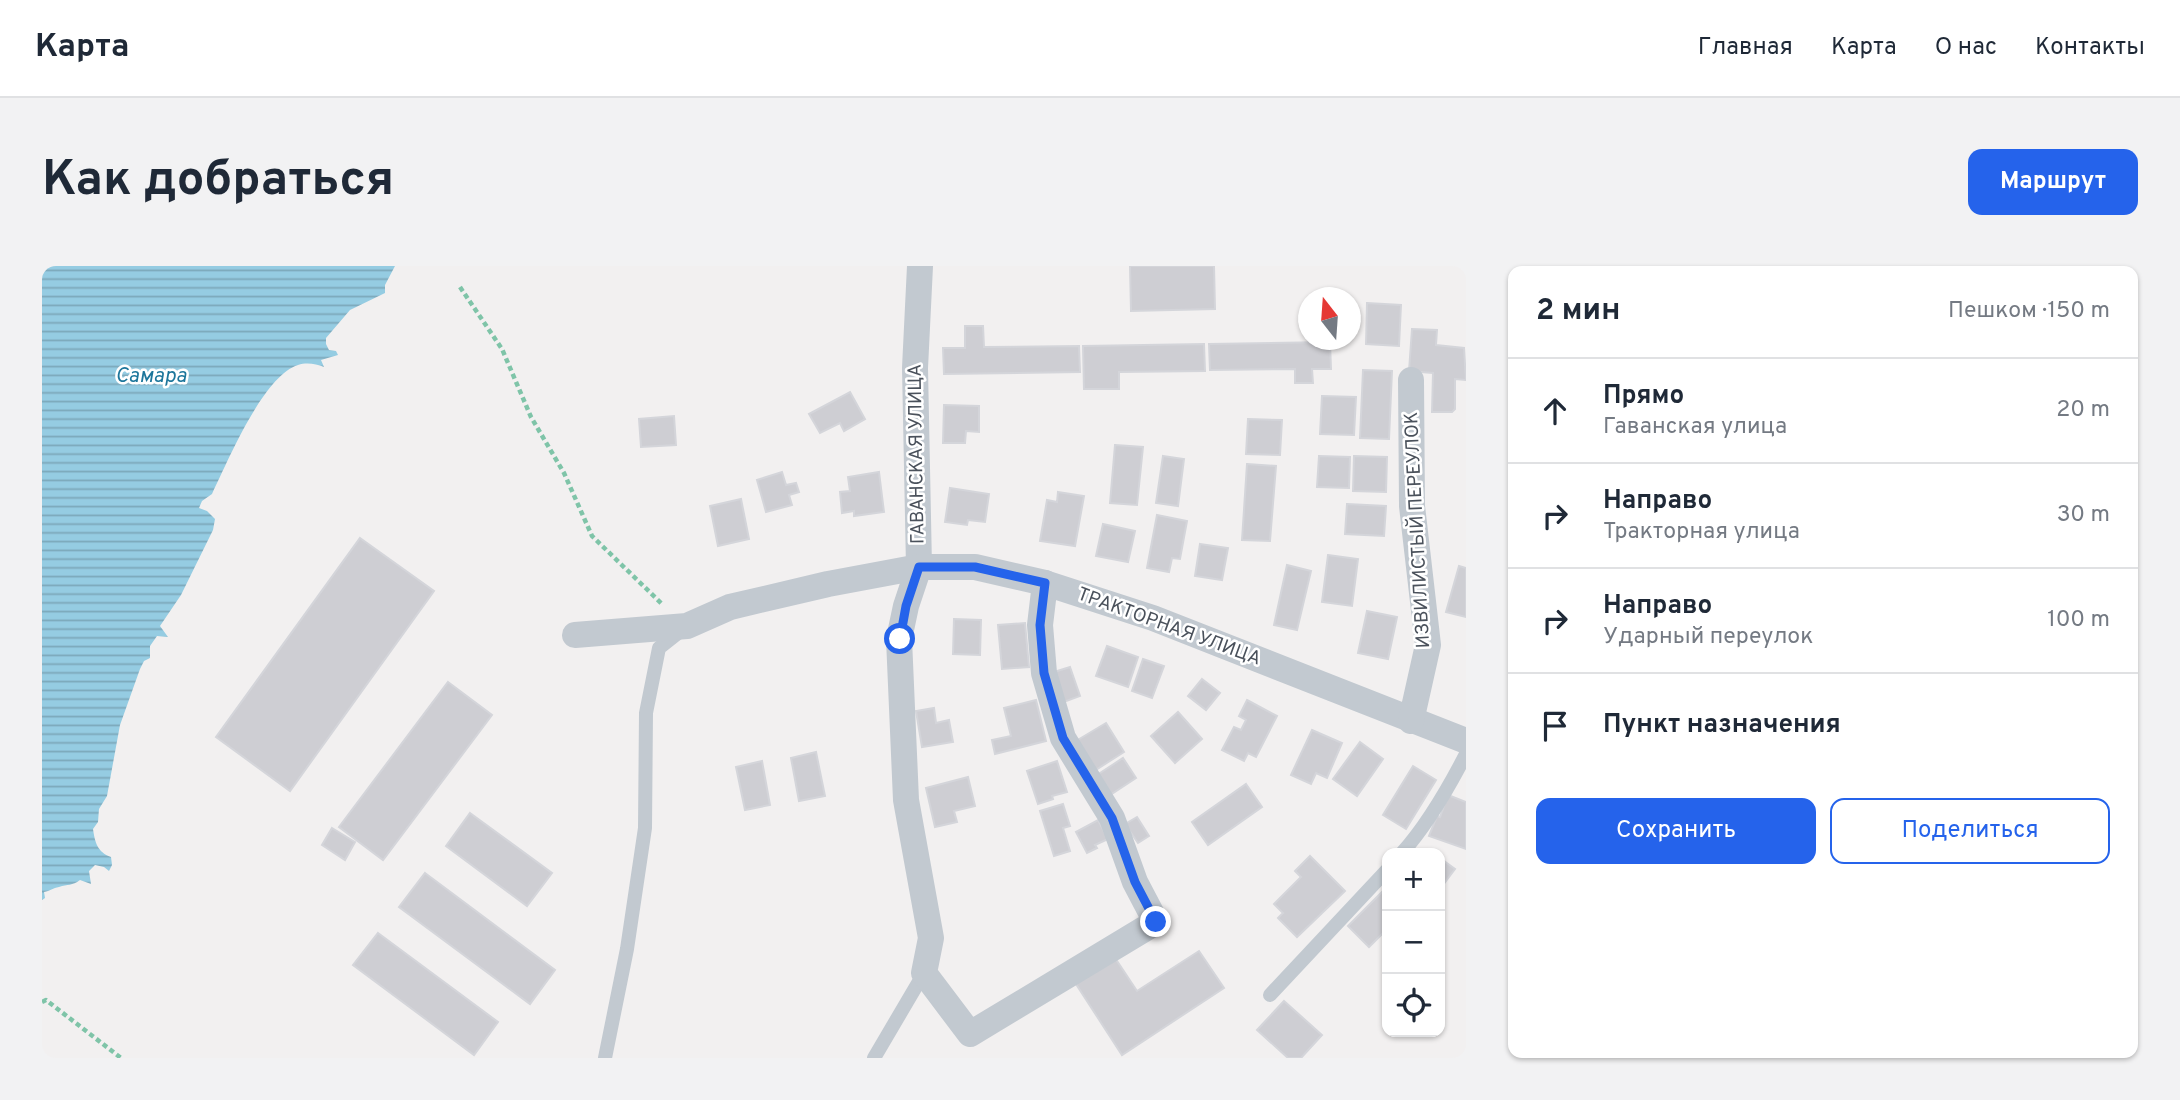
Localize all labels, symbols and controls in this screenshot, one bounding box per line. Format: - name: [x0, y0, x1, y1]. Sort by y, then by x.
- text: Карта: [35, 27, 129, 69]
- text: Главная: [1698, 33, 1793, 63]
- text: Карта: [1831, 33, 1897, 63]
- text: О нас: [1935, 33, 1997, 63]
- text: Контакты: [2035, 33, 2145, 63]
- button: Маршрут: [1968, 149, 2138, 215]
- text: Как добраться: [42, 151, 394, 213]
- north arrow: [1298, 287, 1361, 350]
- text: 2 мин: [1536, 293, 1620, 330]
- text: Пешком · 150 m: [1948, 297, 2110, 326]
- water label: Самара: [115, 363, 187, 390]
- street label: ГАВАНСКАЯ УЛИЦА: [903, 364, 931, 544]
- text: Прямо: [1603, 380, 1684, 413]
- icon: ahead: [1536, 392, 1574, 430]
- text: 20 m: [2056, 396, 2110, 425]
- street label: ИЗВИЛИСТЫЙ ПЕРЕУЛОК: [1399, 411, 1436, 649]
- text: Гаванская улица: [1603, 413, 1787, 442]
- text: Направо: [1603, 485, 1712, 518]
- icon: right: [1536, 497, 1574, 535]
- text: 30 m: [2057, 501, 2110, 530]
- text: Тракторная улица: [1603, 518, 1800, 547]
- street label: ТРАКТОРНАЯ УЛИЦА: [1074, 583, 1264, 671]
- text: Направо: [1603, 590, 1712, 623]
- icon: right: [1536, 602, 1574, 640]
- text: 100 m: [2047, 606, 2110, 635]
- route start: [884, 623, 915, 654]
- text: Ударный переулок: [1603, 623, 1813, 652]
- icon: arrive: [1536, 707, 1574, 745]
- text: Пункт назначения: [1603, 709, 1841, 742]
- button: Сохранить: [1536, 798, 1816, 864]
- button: Поделиться: [1830, 798, 2110, 864]
- map controls: [1382, 848, 1445, 1037]
- button: +: [1382, 848, 1445, 911]
- route end: [1140, 906, 1171, 937]
- button: −: [1382, 911, 1445, 974]
- button: locate: [1382, 974, 1445, 1037]

